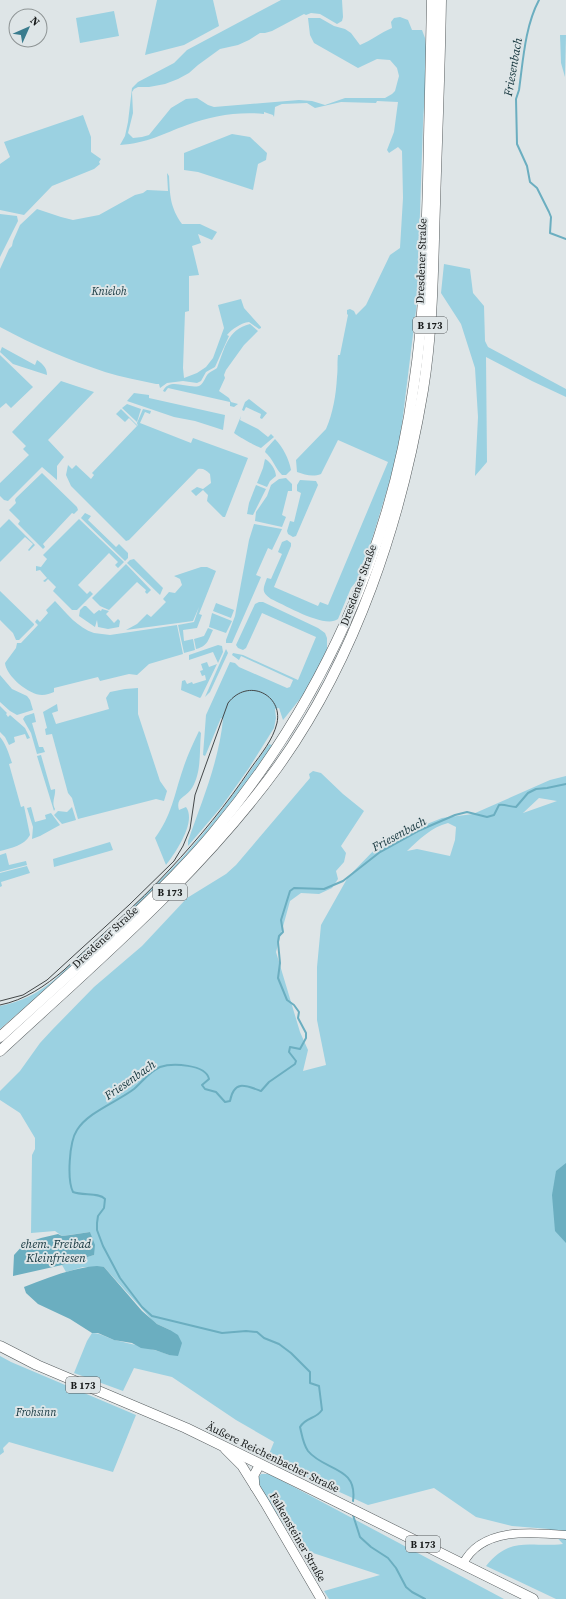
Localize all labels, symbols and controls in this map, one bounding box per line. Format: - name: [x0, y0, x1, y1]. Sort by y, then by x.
- north arrow: [8, 8, 48, 48]
- text: N: [27, 13, 43, 29]
- water label: Friesenbach: [500, 36, 526, 98]
- street label: Dresdener Straße: [413, 218, 430, 304]
- park label: Knieloh: [90, 284, 127, 299]
- road number: B 173: [413, 317, 447, 333]
- street label: Dresdener Straße: [337, 542, 380, 628]
- water label: Friesenbach: [368, 813, 429, 855]
- road number: B 173: [153, 884, 187, 900]
- street label: Dresdener Straße: [69, 902, 142, 972]
- water label: Friesenbach: [100, 1056, 159, 1104]
- water label: ehem. Freibad Kleinfriesen: [21, 1236, 92, 1266]
- road number: B 173: [66, 1377, 100, 1393]
- park label: Frohsinn: [15, 1405, 57, 1420]
- street label: Äußere Reichenbacher Straße: [204, 1419, 342, 1496]
- street label: Falkensteiner Straße: [266, 1490, 329, 1585]
- road number: B 173: [406, 1536, 440, 1552]

